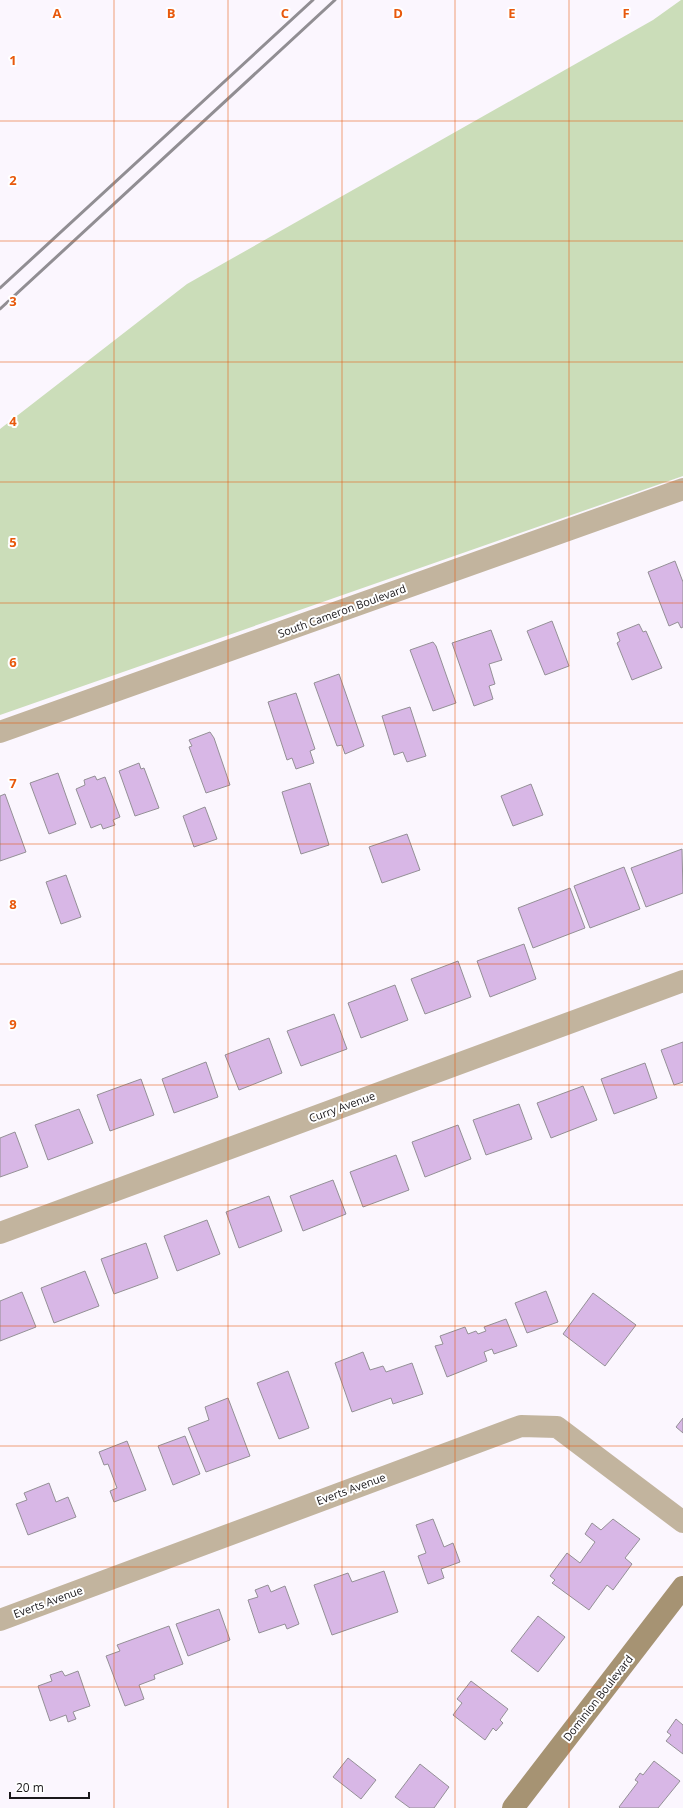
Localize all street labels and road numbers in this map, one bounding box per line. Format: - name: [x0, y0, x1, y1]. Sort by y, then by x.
- street label: South Cameron Boulevard: [276, 580, 408, 641]
- street label: Curry Avenue: [307, 1088, 377, 1125]
- street label: Everts Avenue: [314, 1469, 388, 1508]
- street label: Everts Avenue: [11, 1582, 85, 1621]
- street label: Dominion Boulevard: [559, 1651, 636, 1744]

